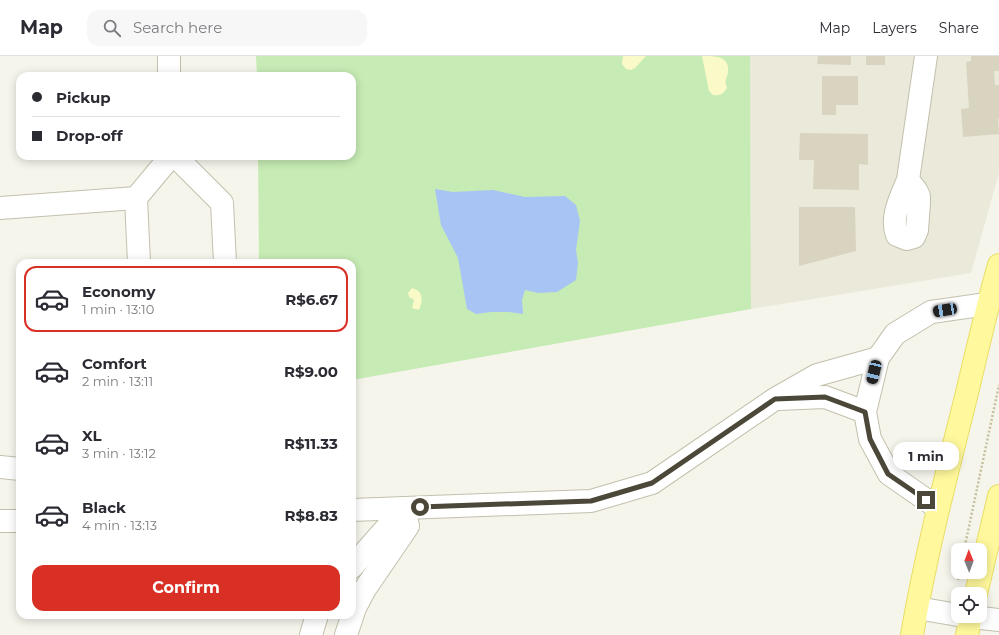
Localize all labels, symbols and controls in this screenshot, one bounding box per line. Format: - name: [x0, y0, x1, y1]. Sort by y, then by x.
- search box: [87, 10, 367, 46]
- text: Map: [20, 16, 63, 39]
- icon: search: [101, 17, 123, 39]
- text: Search here: [133, 18, 222, 37]
- text: Map: [819, 19, 850, 37]
- text: Layers: [872, 19, 917, 37]
- text: Share: [939, 19, 979, 37]
- text: Pickup: [56, 88, 111, 107]
- text: Drop-off: [56, 126, 123, 145]
- icon: car: [34, 281, 70, 317]
- text: Economy: [82, 282, 155, 301]
- text: R$6.67: [285, 290, 338, 309]
- text: 1 min · 13:10: [82, 301, 154, 317]
- car: [932, 302, 958, 318]
- icon: car: [34, 353, 70, 389]
- text: Comfort: [82, 354, 147, 373]
- car: [865, 359, 883, 385]
- text: R$9.00: [284, 362, 338, 381]
- text: 2 min · 13:11: [82, 373, 153, 389]
- icon: car: [34, 425, 70, 461]
- text: XL: [82, 426, 101, 445]
- text: R$11.33: [284, 434, 338, 453]
- callout: 1 min: [893, 442, 959, 470]
- text: 3 min · 13:12: [82, 445, 156, 461]
- text: 1 min: [908, 448, 944, 464]
- route end: [917, 491, 935, 509]
- icon: car: [34, 497, 70, 533]
- text: Black: [82, 498, 126, 517]
- route start: [411, 498, 429, 516]
- text: R$8.83: [284, 506, 338, 525]
- text: 4 min · 13:13: [82, 517, 157, 533]
- north arrow: [951, 543, 987, 579]
- map controls: [951, 543, 987, 623]
- button: Confirm: [32, 565, 340, 611]
- button: locate: [951, 587, 987, 623]

